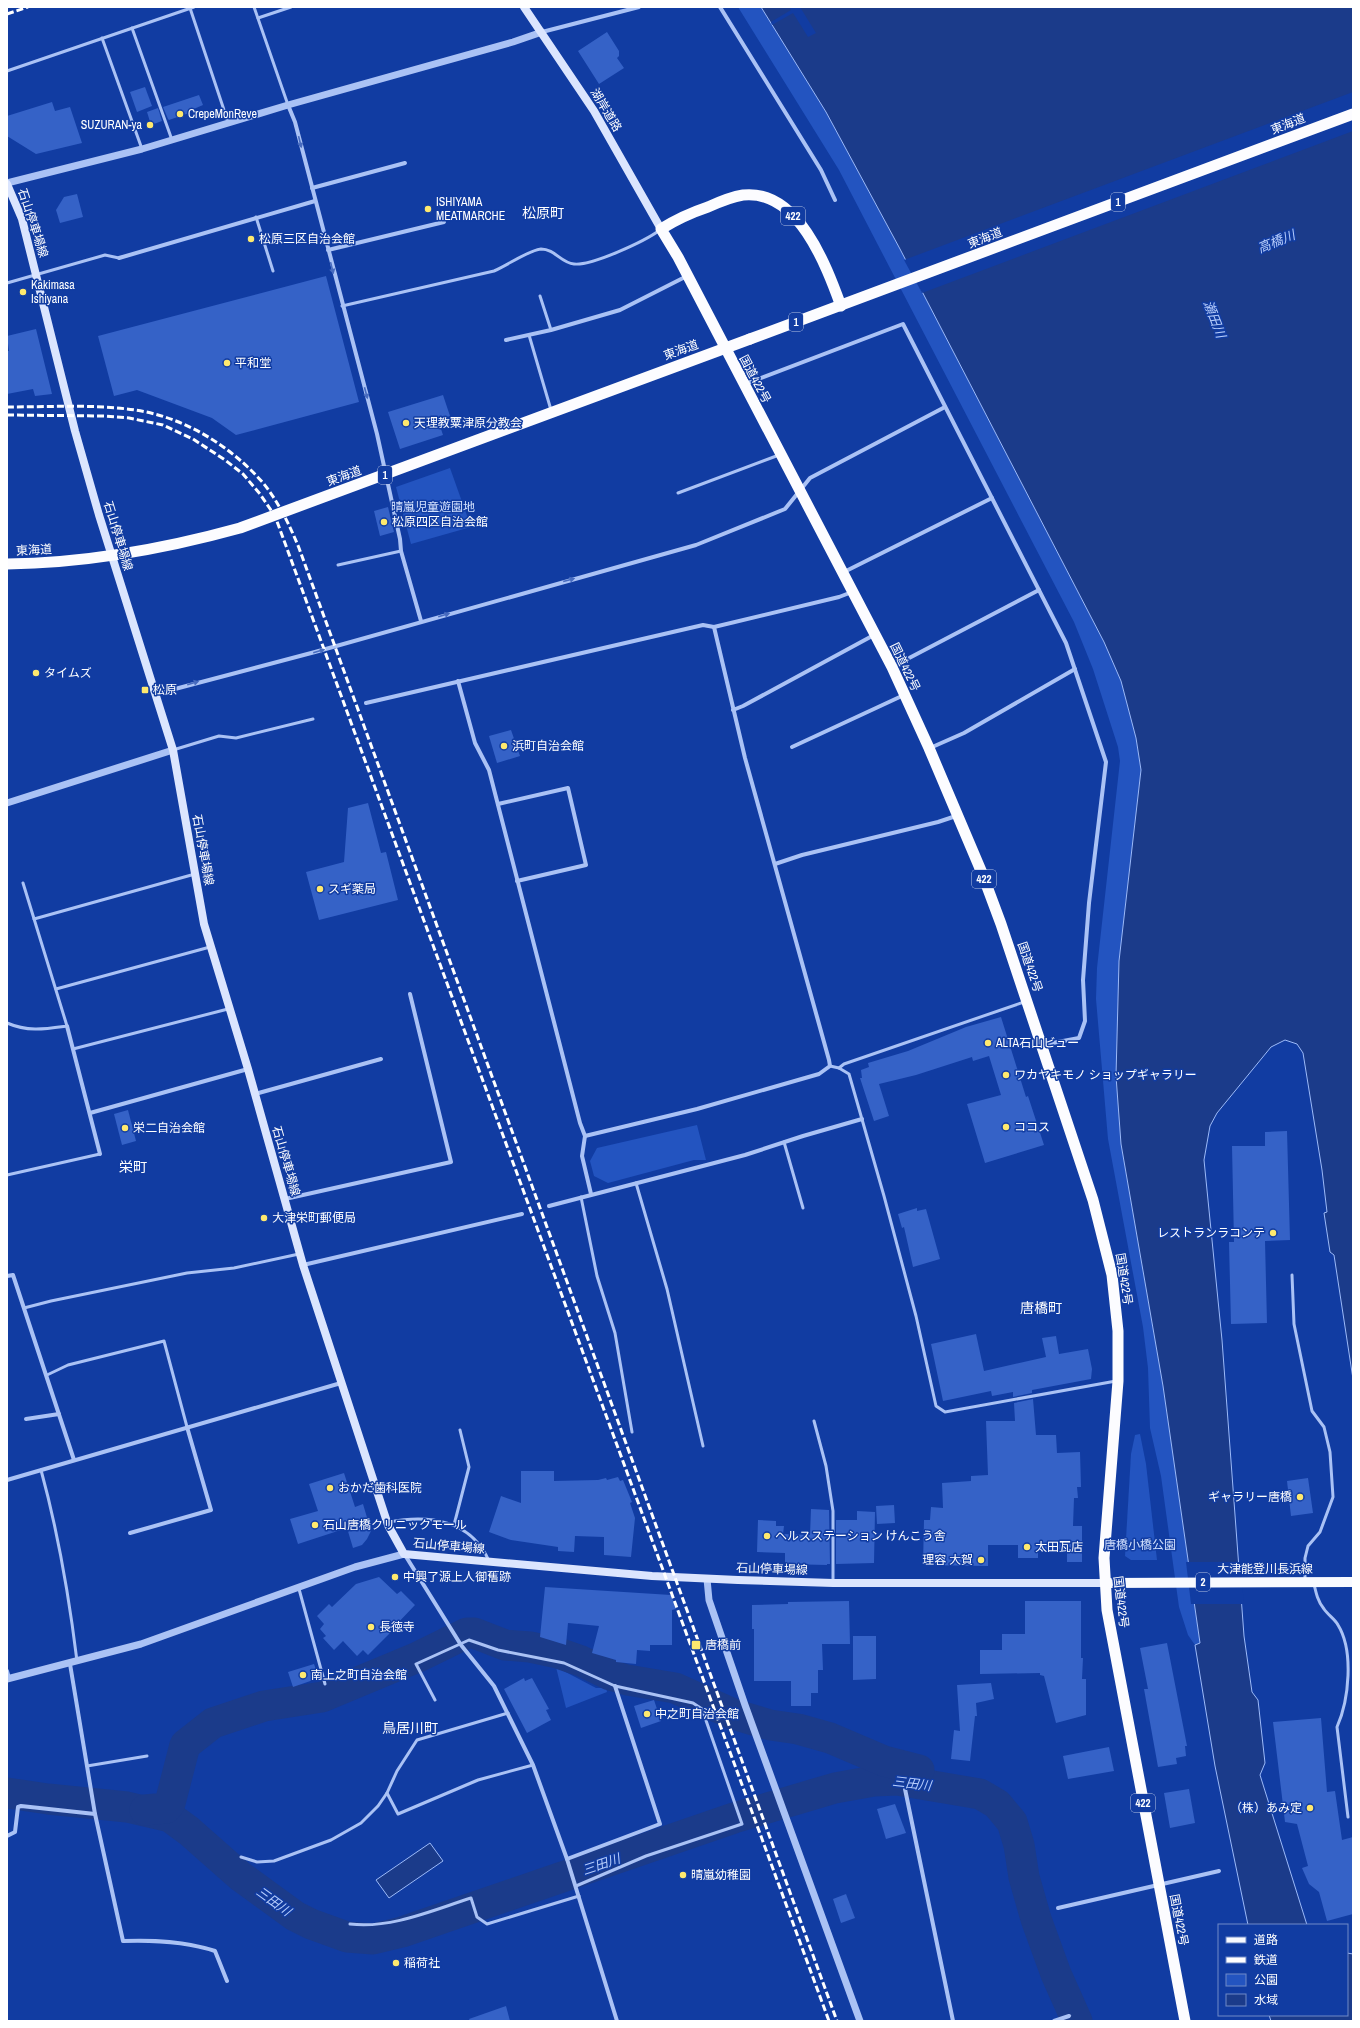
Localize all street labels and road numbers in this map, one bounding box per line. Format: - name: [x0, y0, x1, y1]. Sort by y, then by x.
- street label: 湖岸道路: [587, 85, 625, 135]
- street label: 東海道: [1268, 110, 1308, 138]
- street label: 石山停車場線: [14, 186, 52, 260]
- road number: 1: [1111, 193, 1125, 211]
- road number: 422: [781, 207, 805, 225]
- street label: 東海道: [965, 224, 1005, 252]
- road number: 1: [789, 313, 803, 331]
- street label: 東海道: [661, 336, 701, 364]
- street label: 国道422号: [736, 352, 774, 406]
- street label: 東海道: [324, 462, 364, 490]
- road number: 1: [378, 466, 392, 484]
- street label: 石山停車場線: [100, 499, 136, 573]
- street label: 東海道: [16, 541, 52, 559]
- street label: 国道422号: [886, 640, 924, 694]
- street label: 石山停車場線: [189, 813, 217, 887]
- road number: 422: [972, 870, 996, 888]
- street label: 国道422号: [1014, 940, 1046, 994]
- street label: 石山停車場線: [268, 1124, 304, 1198]
- street label: 国道422号: [1112, 1252, 1136, 1306]
- street label: 石山停車場線: [412, 1535, 486, 1557]
- street label: 石山停車場線: [736, 1560, 808, 1578]
- street label: 大津能登川長浜線: [1217, 1561, 1313, 1577]
- road number: 2: [1196, 1573, 1210, 1591]
- street label: 国道422号: [1110, 1575, 1132, 1629]
- road number: 422: [1131, 1794, 1155, 1812]
- street label: 国道422号: [1166, 1893, 1192, 1947]

